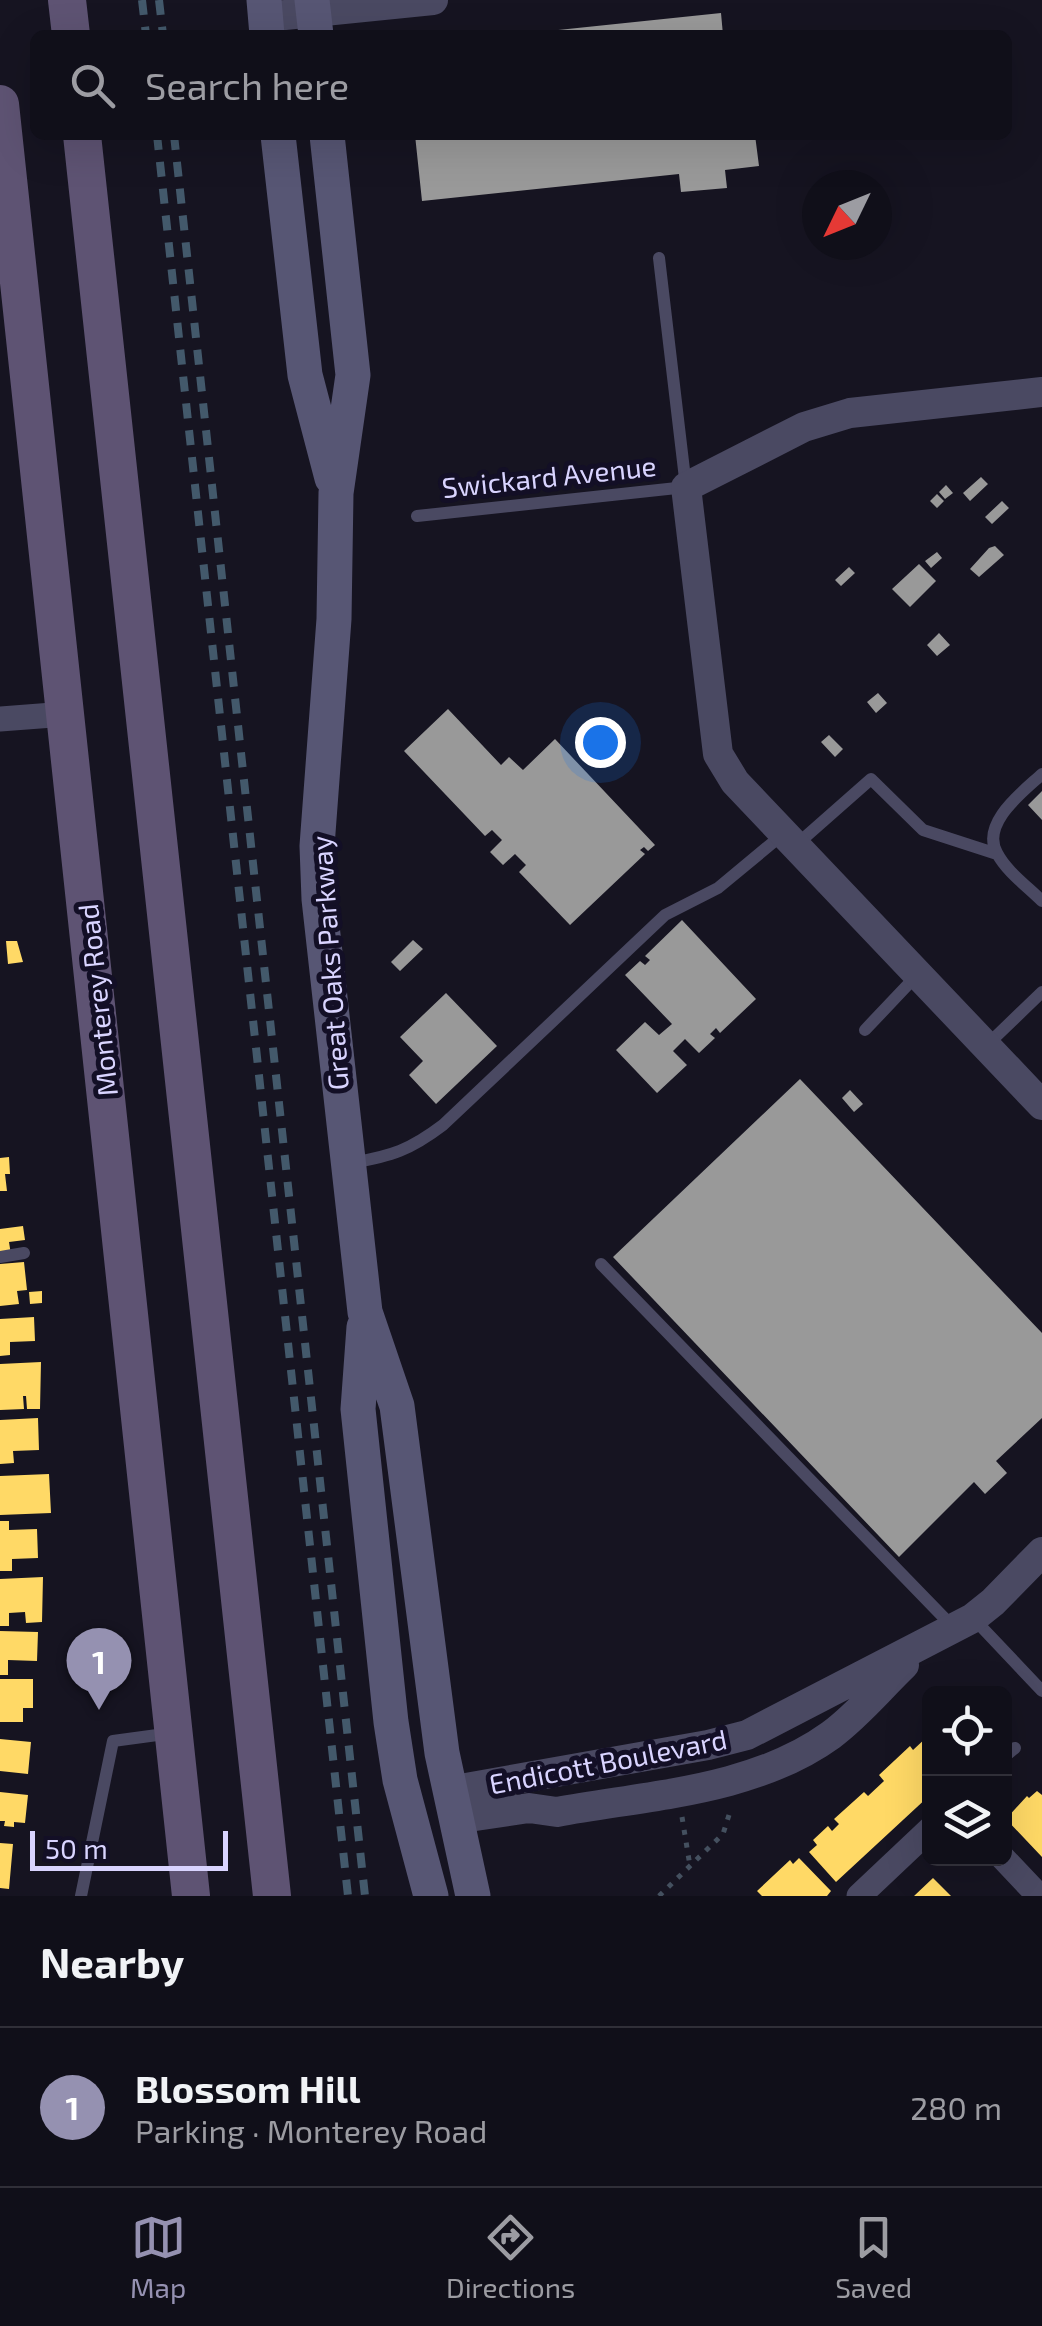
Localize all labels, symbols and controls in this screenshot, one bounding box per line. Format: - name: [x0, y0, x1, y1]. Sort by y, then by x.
- search box: [30, 30, 1012, 140]
- icon: search: [65, 58, 120, 113]
- text: Search here: [145, 62, 349, 108]
- north arrow: [802, 170, 892, 260]
- street label: Swickard Avenue: [440, 448, 658, 504]
- your location: [575, 717, 626, 768]
- street label: Great Oaks Parkway: [303, 834, 355, 1091]
- street label: Monterey Road: [70, 902, 124, 1098]
- pin: 1: [66, 1628, 132, 1710]
- map controls: [922, 1686, 1012, 1866]
- button: locate: [922, 1686, 1012, 1776]
- street label: Endicott Boulevard: [486, 1721, 730, 1801]
- button: layers: [922, 1776, 1012, 1866]
- scale bar: [30, 1826, 228, 1870]
- text: 50 m: [45, 1831, 108, 1865]
- text: Nearby: [40, 1936, 184, 1986]
- text: Blossom Hill: [135, 2065, 360, 2111]
- text: 1: [66, 2088, 79, 2126]
- text: 280 m: [910, 2088, 1002, 2126]
- text: Parking · Monterey Road: [135, 2111, 487, 2149]
- tab: Map: [130, 2210, 186, 2304]
- tab: Directions: [446, 2210, 575, 2304]
- tab: Saved: [835, 2210, 912, 2304]

